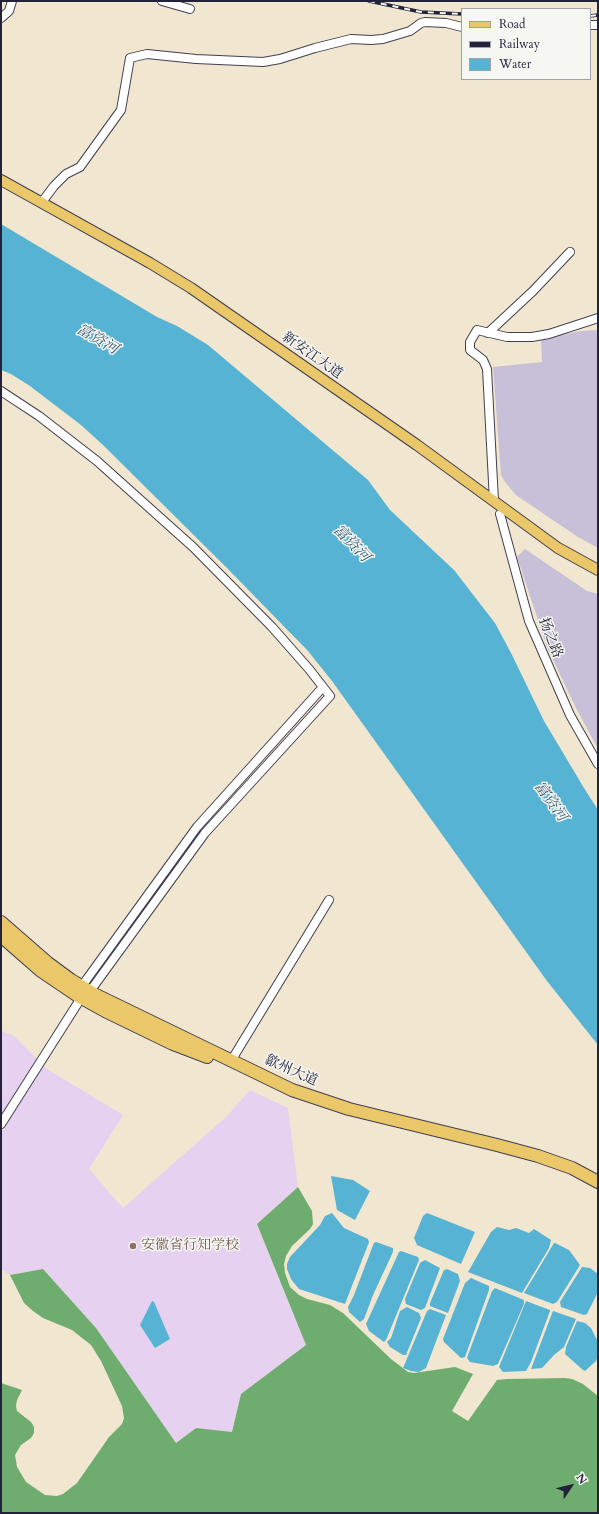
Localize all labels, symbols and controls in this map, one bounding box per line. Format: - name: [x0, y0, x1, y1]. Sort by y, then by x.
- legend: [461, 8, 591, 80]
- text: Road: [499, 16, 525, 32]
- text: Railway: [499, 36, 540, 52]
- text: Water: [499, 56, 531, 72]
- water label: 富资河: [73, 321, 121, 359]
- street label: 新安江大道: [279, 329, 345, 383]
- water label: 富资河: [329, 522, 373, 566]
- street label: 扬之路: [534, 615, 566, 661]
- water label: 富资河: [529, 779, 571, 825]
- street label: 歙州大道: [262, 1052, 320, 1090]
- place label: 安徽省行知学校: [141, 1238, 239, 1254]
- marker: 安徽省行知学校: [128, 1241, 138, 1251]
- north arrow: [551, 1466, 591, 1506]
- text: N: [572, 1471, 590, 1487]

